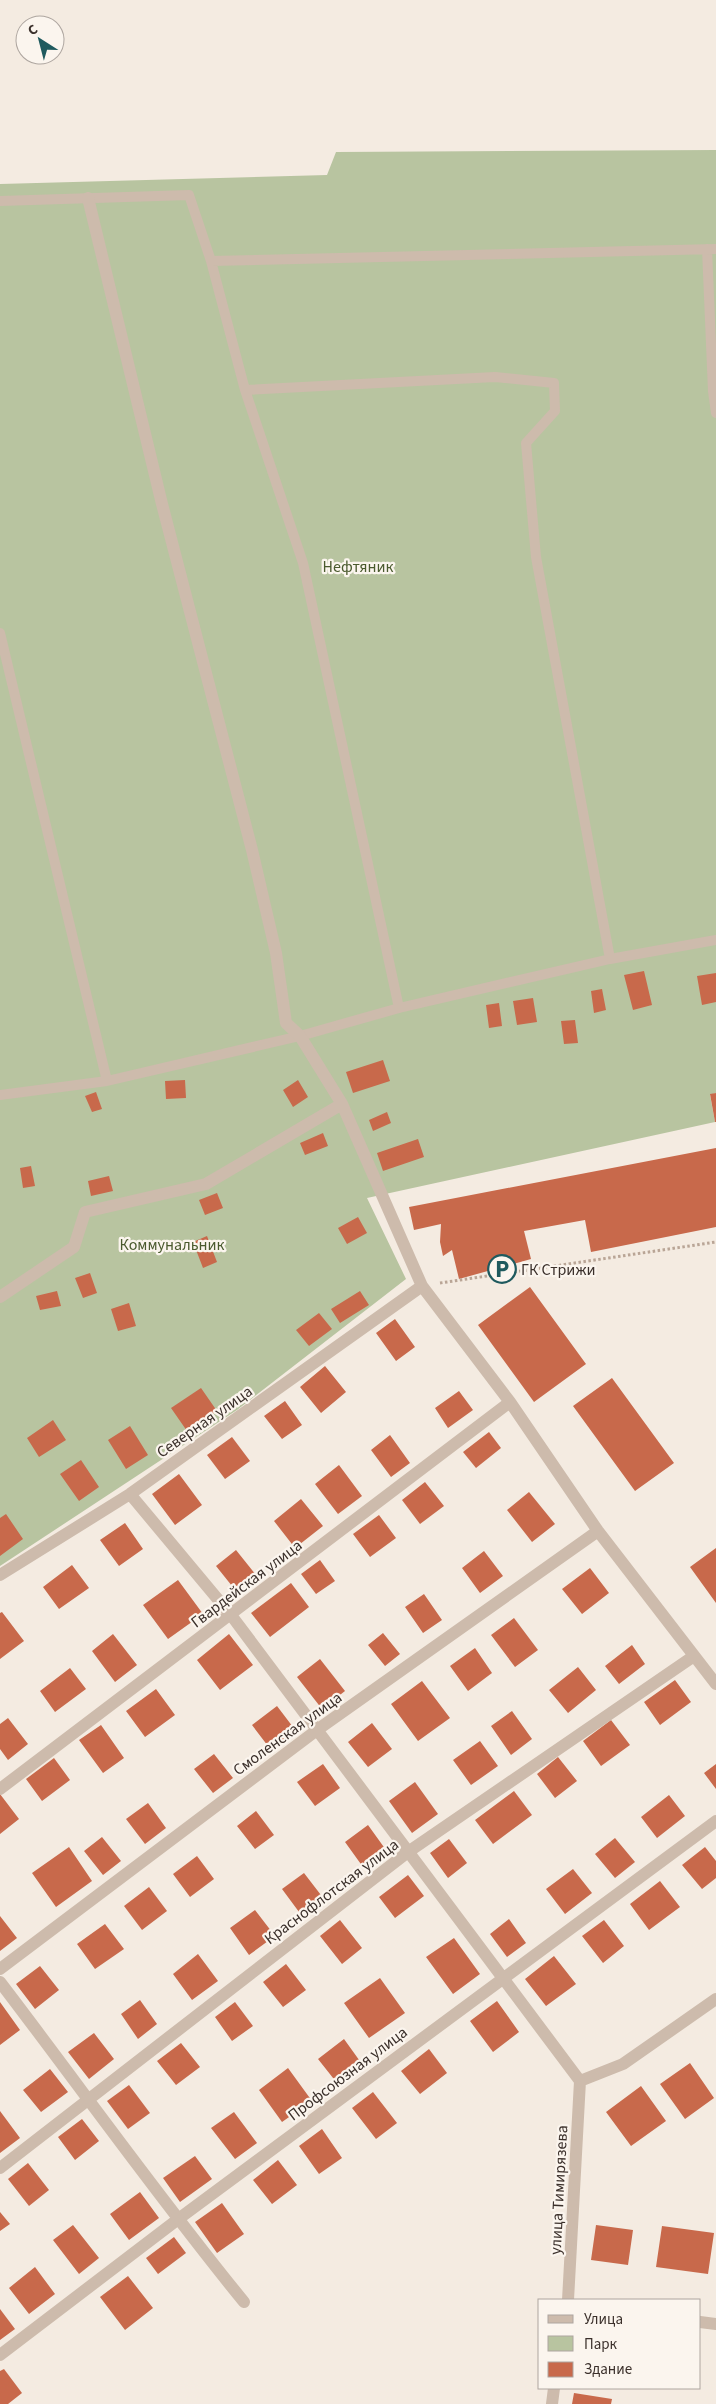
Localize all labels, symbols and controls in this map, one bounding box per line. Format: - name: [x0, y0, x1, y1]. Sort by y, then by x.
- north arrow: [15, 15, 65, 65]
- text: С: [24, 20, 42, 41]
- park label: Нефтяник: [323, 556, 393, 578]
- park label: Коммунальник: [120, 1234, 225, 1256]
- parking icon: ГК Стрижи: [487, 1254, 517, 1284]
- place label: ГК Стрижи: [521, 1259, 595, 1281]
- street label: Северная улица: [152, 1381, 257, 1463]
- street label: Гвардейская улица: [186, 1535, 307, 1633]
- street label: Смоленская улица: [229, 1687, 347, 1781]
- street label: Краснофлотская улица: [260, 1834, 403, 1950]
- street label: Профсоюзная улица: [283, 2022, 412, 2126]
- street label: улица Тимирязева: [545, 2125, 573, 2255]
- legend: [538, 2299, 701, 2389]
- text: Улица: [584, 2309, 623, 2330]
- text: Парк: [584, 2334, 618, 2355]
- text: Здание: [584, 2359, 632, 2380]

